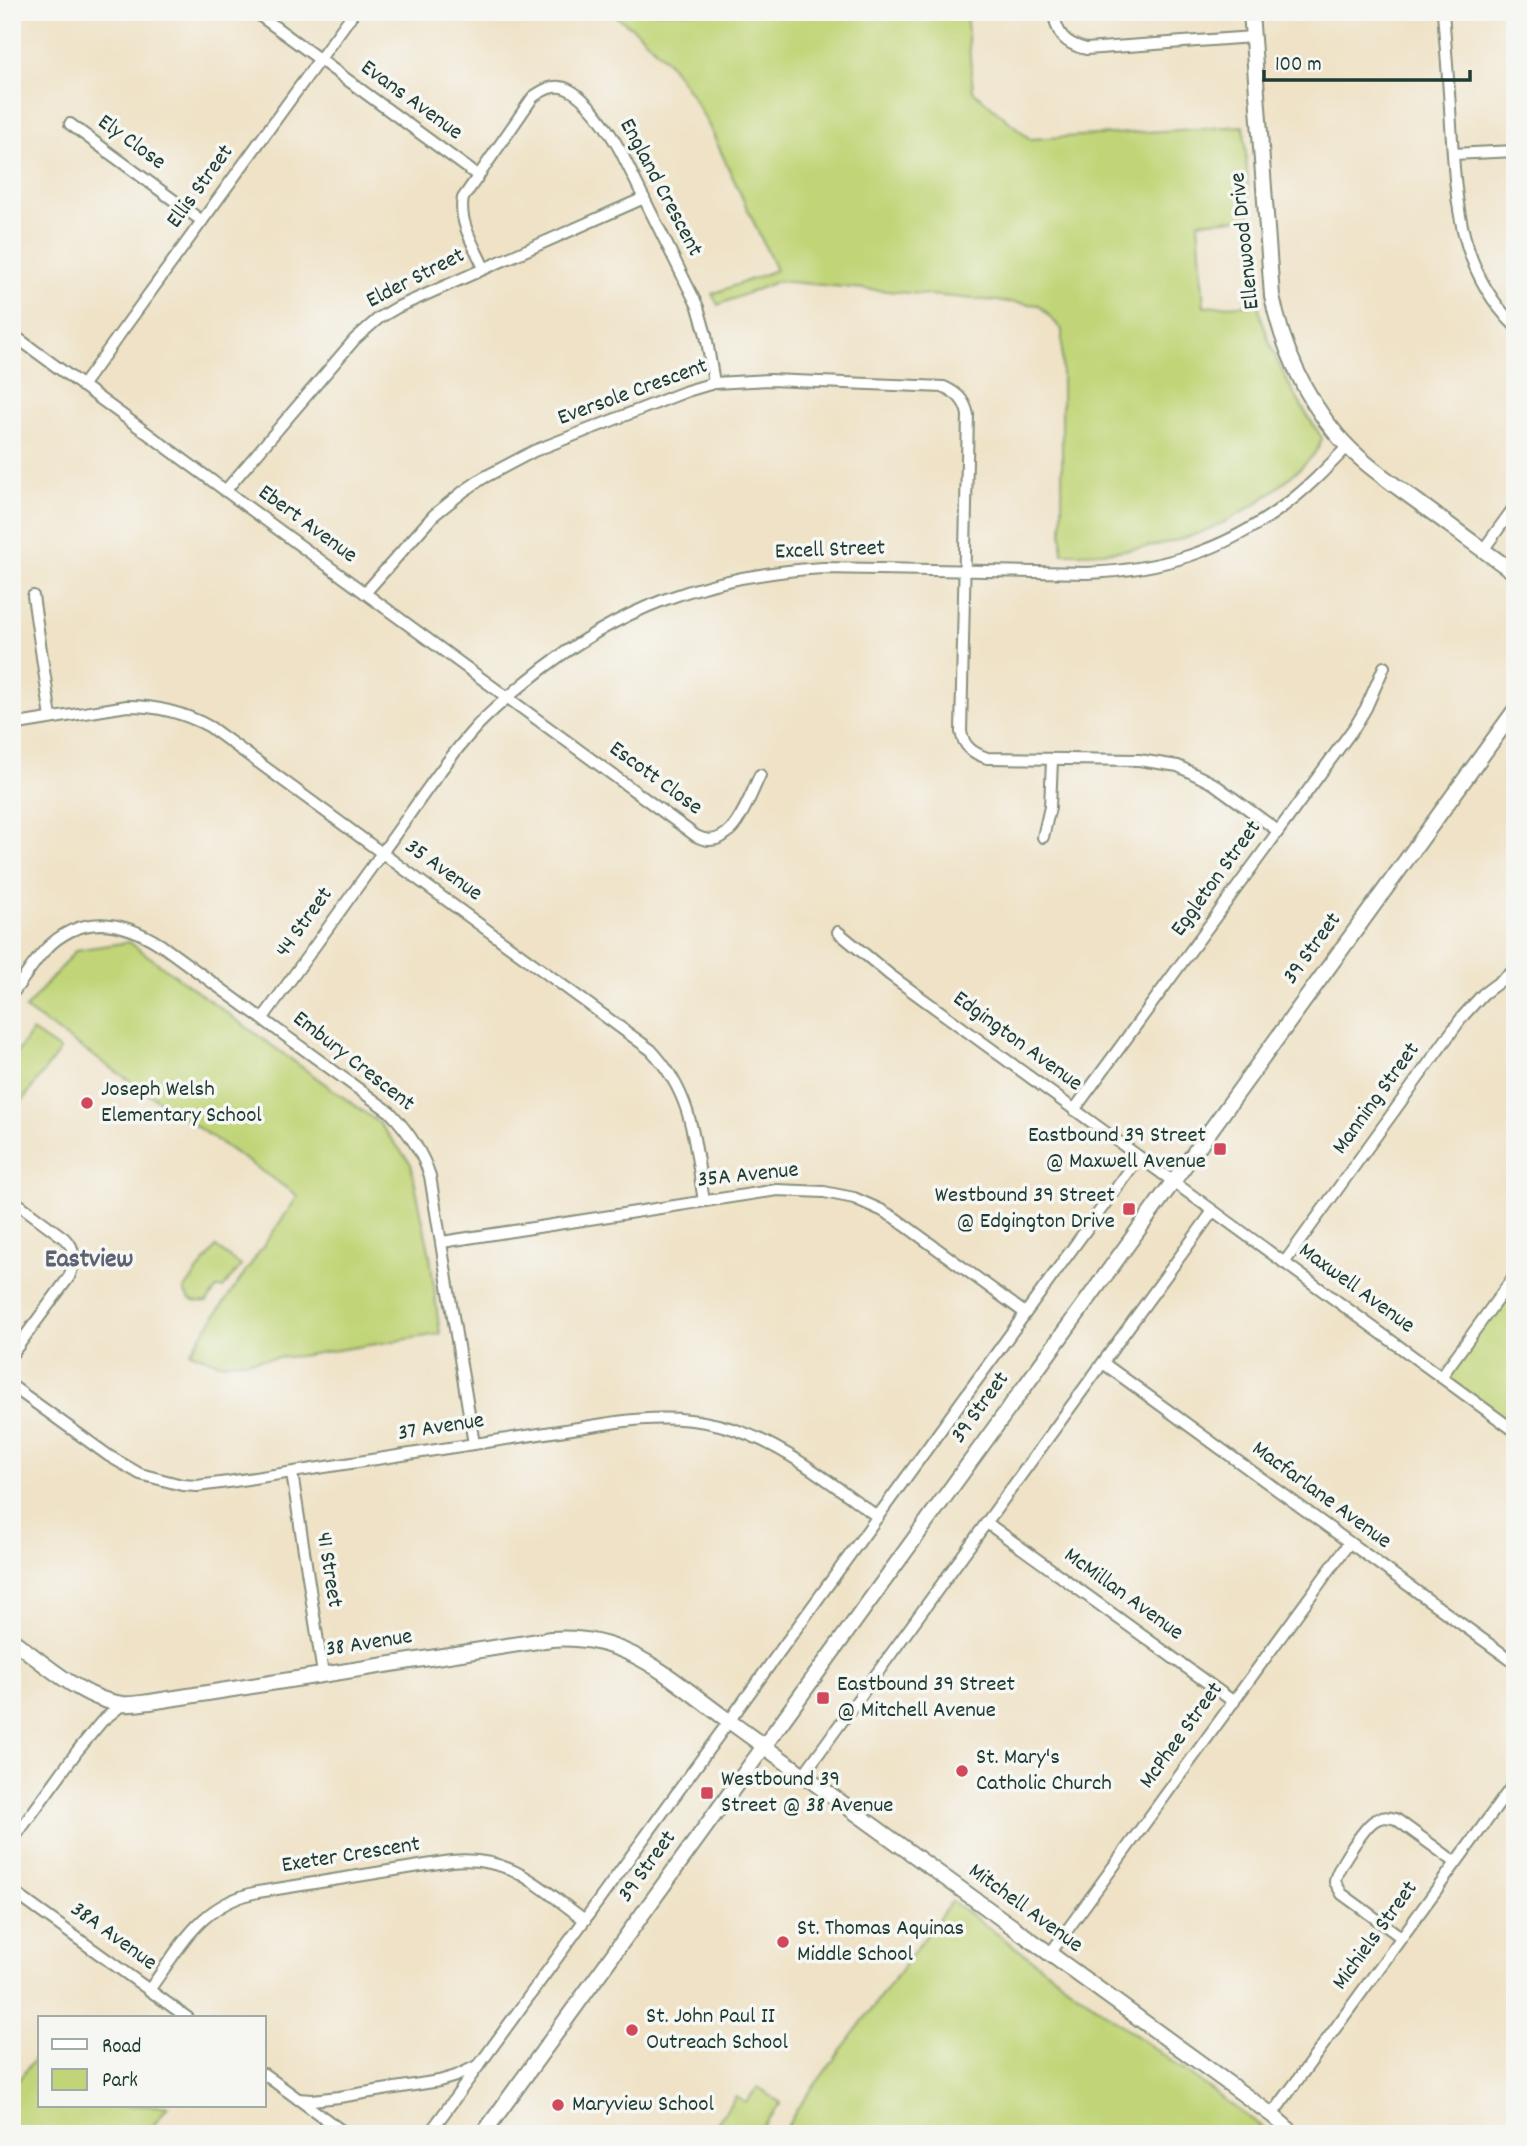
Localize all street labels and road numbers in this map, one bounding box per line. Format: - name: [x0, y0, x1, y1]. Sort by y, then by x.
- street label: Evans Avenue: [353, 53, 469, 149]
- street label: Ely Close: [90, 107, 172, 179]
- street label: England Crescent: [610, 113, 710, 263]
- street label: Ellis Street: [159, 138, 243, 236]
- street label: Ellenwood Drive: [1222, 171, 1270, 311]
- street label: Elder Street: [361, 240, 471, 318]
- street label: Eversole Crescent: [553, 351, 713, 435]
- street label: Ebert Avenue: [250, 478, 364, 572]
- street label: Excell Street: [774, 533, 886, 569]
- street label: Escott Close: [601, 734, 709, 824]
- street label: Eggleton Street: [1163, 814, 1271, 944]
- street label: 35 Avenue: [397, 831, 489, 911]
- street label: 44 Street: [268, 881, 342, 965]
- street label: 39 Street: [1276, 906, 1350, 992]
- street label: Edgington Avenue: [945, 983, 1089, 1101]
- street label: Embury Crescent: [285, 1004, 421, 1120]
- street label: Manning Street: [1325, 1036, 1429, 1162]
- street label: 35A Avenue: [696, 1154, 800, 1198]
- street label: Maxwell Avenue: [1291, 1235, 1421, 1343]
- street label: 39 Street: [944, 1365, 1018, 1451]
- street label: 37 Avenue: [395, 1405, 487, 1451]
- street label: Macfarlane Avenue: [1244, 1434, 1398, 1558]
- street label: 41 Street: [306, 1530, 350, 1610]
- street label: McMillan Avenue: [1056, 1540, 1190, 1650]
- street label: 38 Avenue: [323, 1621, 415, 1667]
- street label: McPhee Street: [1132, 1676, 1232, 1796]
- street label: 39 Street: [611, 1824, 685, 1910]
- street label: Exeter Crescent: [279, 1829, 423, 1883]
- street label: Mitchell Avenue: [961, 1856, 1089, 1962]
- street label: Michiels Street: [1325, 1874, 1427, 1998]
- street label: 38A Avenue: [63, 1894, 163, 1980]

